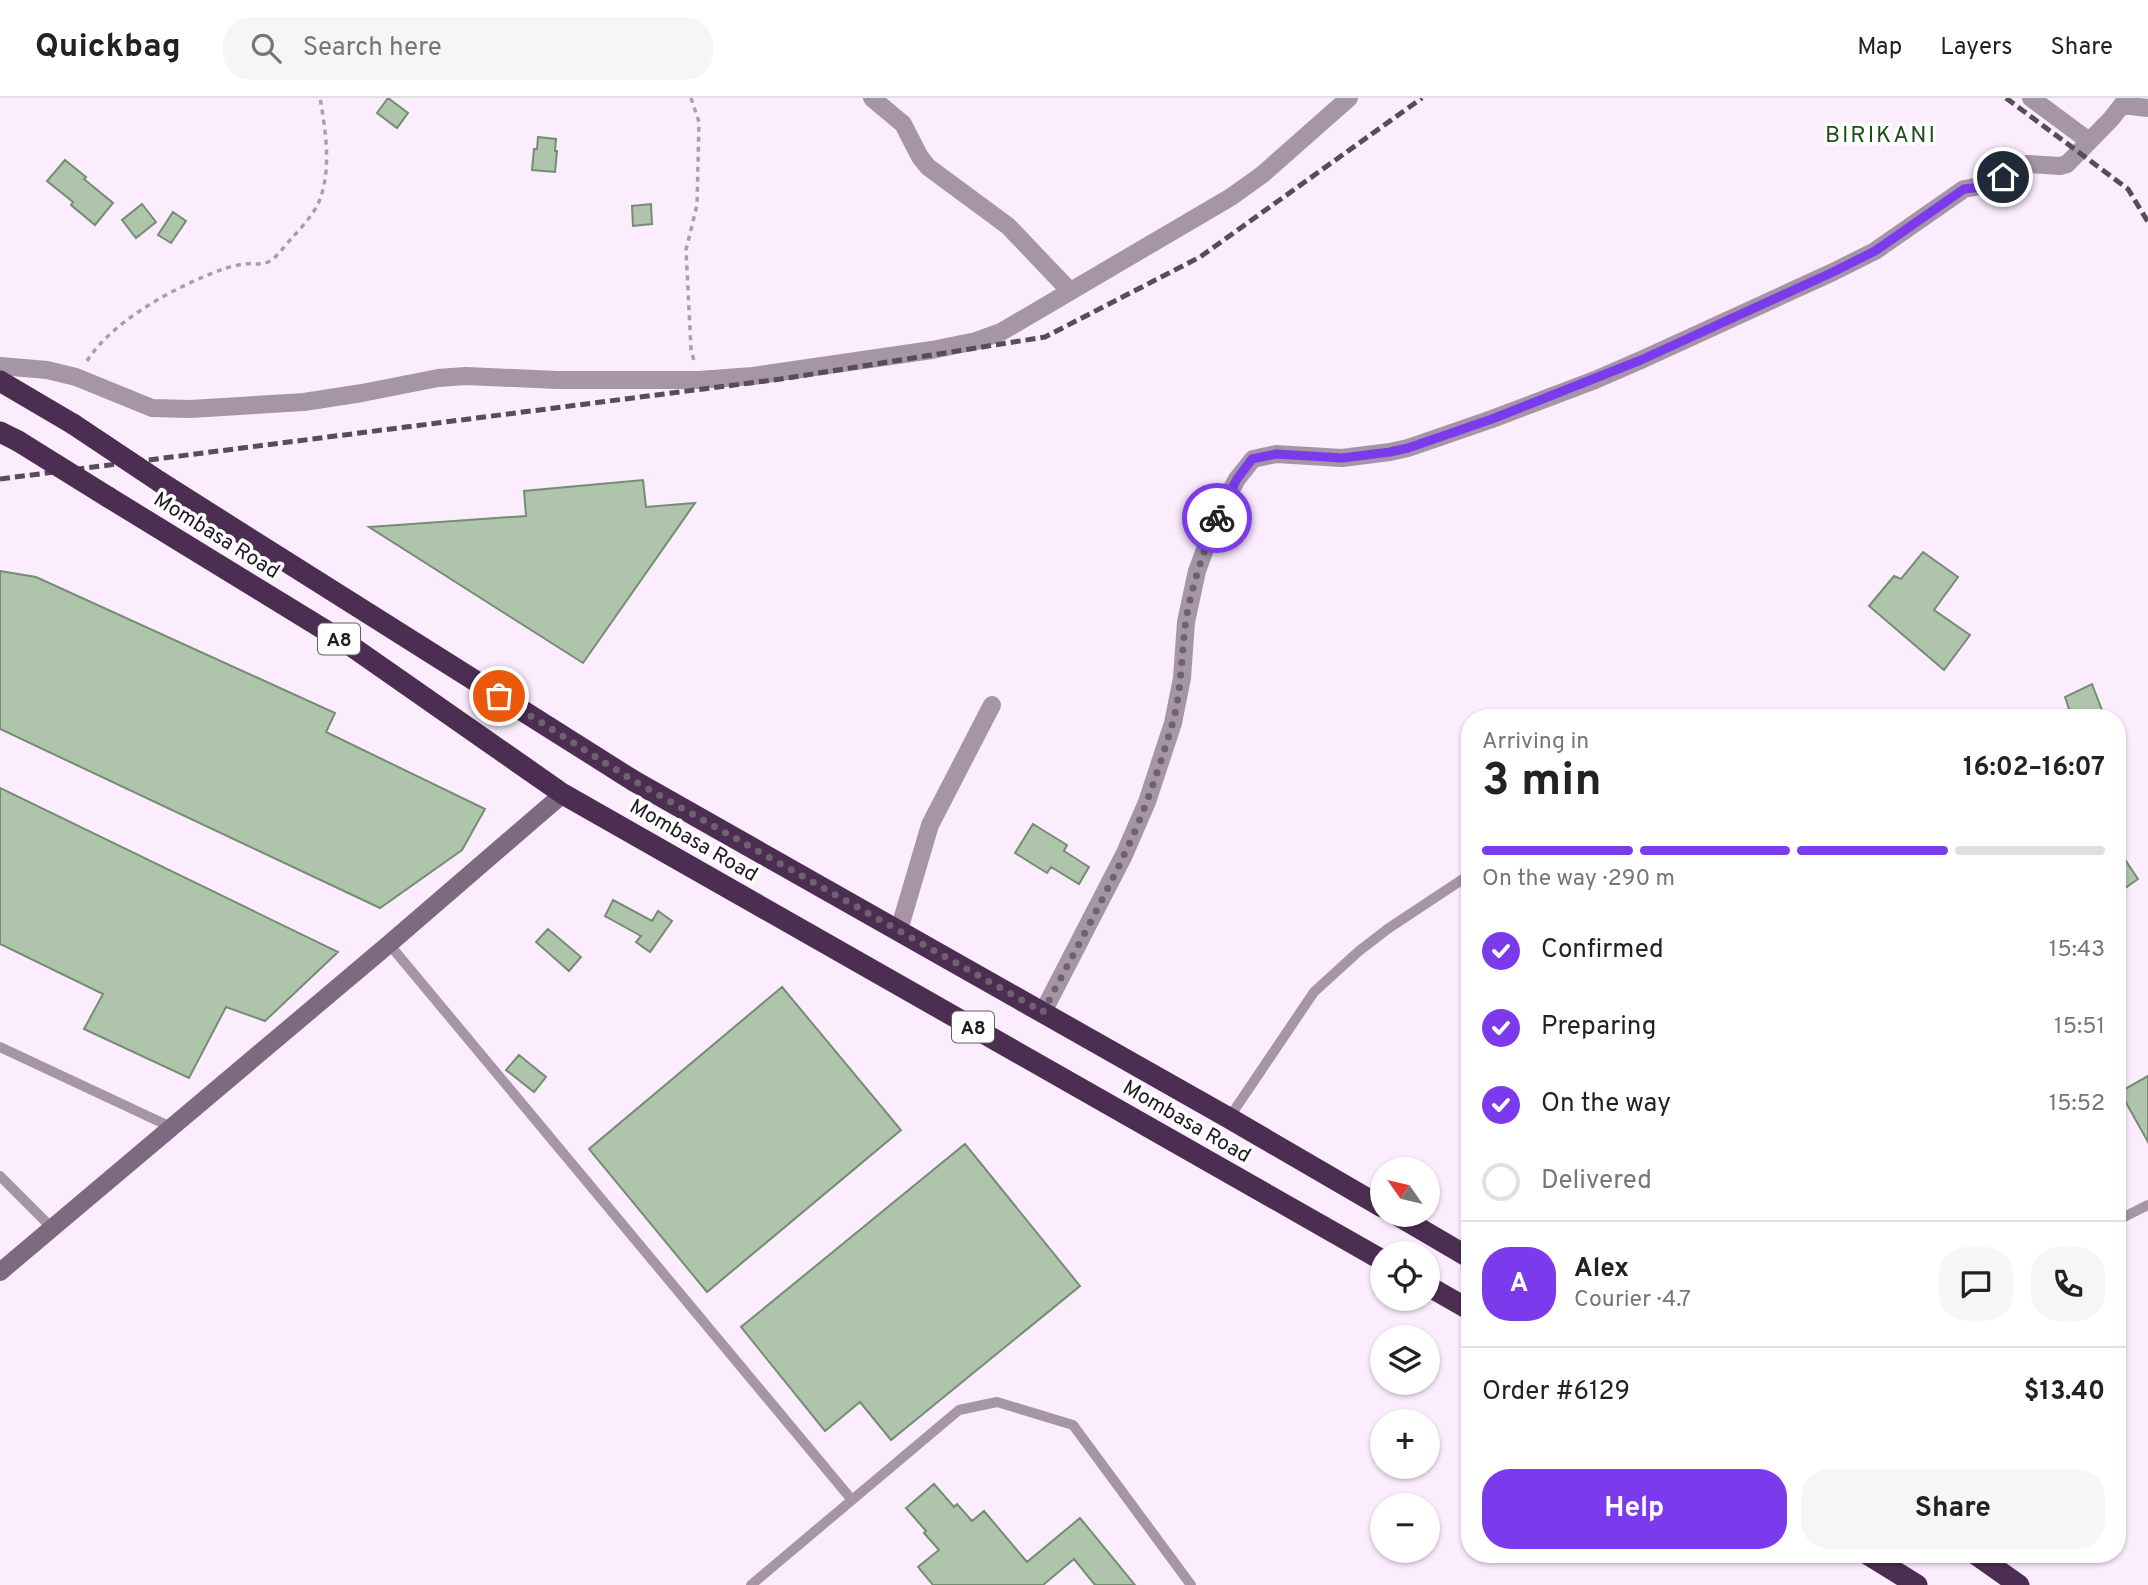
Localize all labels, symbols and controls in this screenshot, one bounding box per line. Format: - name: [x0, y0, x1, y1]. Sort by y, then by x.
- search box: [223, 17, 713, 80]
- text: Quickbag: [35, 27, 181, 69]
- icon: search: [247, 29, 285, 67]
- text: Search here: [303, 32, 442, 65]
- text: Map: [1857, 33, 1902, 63]
- text: Layers: [1940, 33, 2012, 63]
- text: Share: [2050, 33, 2113, 63]
- district label: BIRIKANI: [1825, 122, 1937, 151]
- pin: [1973, 147, 2033, 207]
- icon: home: [1984, 158, 2022, 196]
- courier: [1182, 483, 1252, 553]
- street label: Mombasa Road: [148, 487, 284, 586]
- icon: bike: [1198, 499, 1236, 537]
- road number: A8: [318, 624, 360, 654]
- pin: [469, 666, 529, 726]
- icon: bag: [480, 677, 518, 715]
- text: Arriving in: [1482, 728, 1589, 757]
- text: 16:02–16:07: [1963, 752, 2105, 785]
- text: 3 min: [1482, 753, 1602, 812]
- street label: Mombasa Road: [624, 794, 762, 889]
- text: On the way · 290 m: [1482, 865, 1675, 894]
- icon: check: [1482, 932, 1520, 970]
- text: Confirmed: [1541, 934, 1664, 967]
- text: 15:43: [2049, 936, 2105, 965]
- icon: check: [1482, 1009, 1520, 1047]
- text: Preparing: [1541, 1011, 1656, 1044]
- road number: A8: [952, 1012, 994, 1043]
- text: 15:51: [2054, 1013, 2105, 1042]
- street label: Mombasa Road: [1117, 1075, 1255, 1170]
- icon: check: [1482, 1086, 1520, 1124]
- text: On the way: [1541, 1088, 1671, 1121]
- text: 15:52: [2049, 1090, 2105, 1119]
- north arrow: [1370, 1157, 1440, 1227]
- map controls: [1370, 1157, 1440, 1563]
- text: Delivered: [1541, 1165, 1652, 1198]
- button: locate: [1370, 1241, 1440, 1311]
- button: chat: [1939, 1247, 2013, 1321]
- button: phone: [2031, 1247, 2105, 1321]
- text: Alex: [1574, 1253, 1629, 1286]
- text: A: [1510, 1268, 1528, 1301]
- text: Courier · 4.7: [1574, 1286, 1691, 1315]
- button: layers: [1370, 1325, 1440, 1395]
- text: Order #6129: [1482, 1376, 1630, 1409]
- text: $13.40: [2024, 1376, 2105, 1409]
- button: +: [1370, 1409, 1440, 1479]
- button: Help: [1482, 1469, 1787, 1549]
- button: Share: [1801, 1469, 2105, 1549]
- button: −: [1370, 1493, 1440, 1563]

